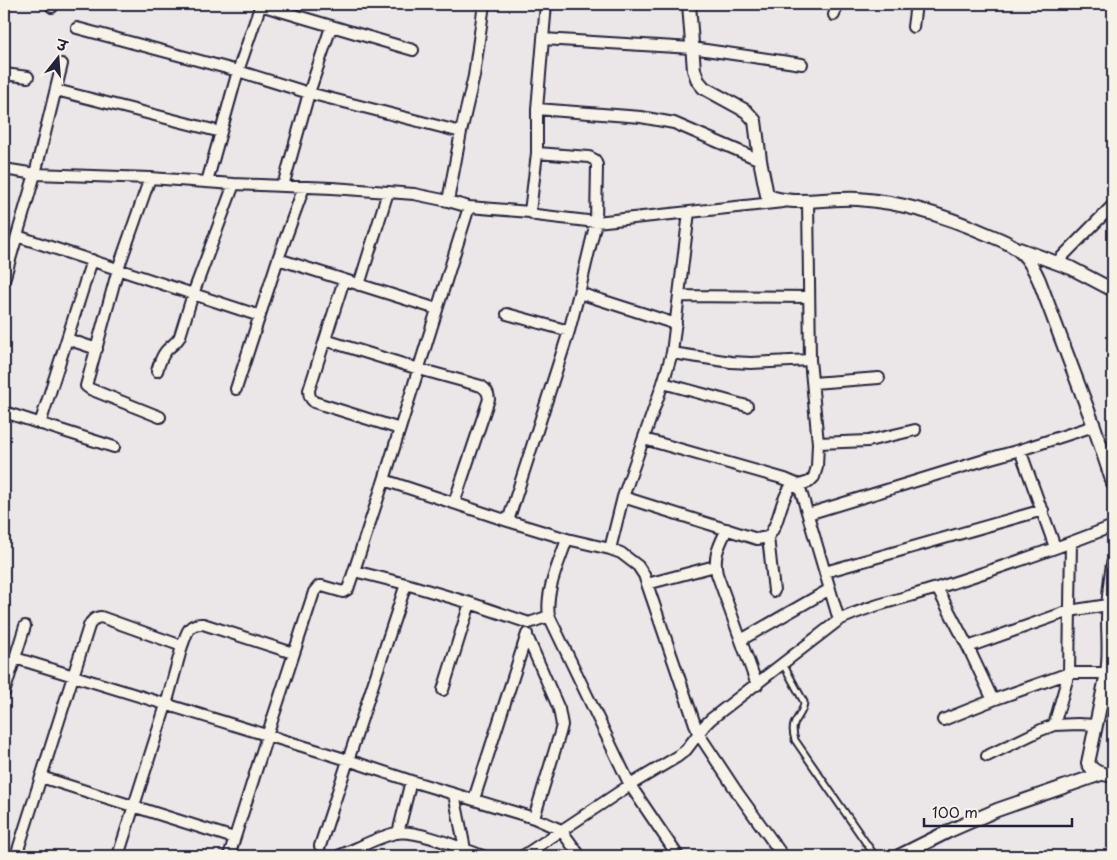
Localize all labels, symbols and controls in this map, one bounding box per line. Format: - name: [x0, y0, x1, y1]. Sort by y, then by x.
- north arrow: [32, 32, 82, 82]
- text: उ: [53, 33, 71, 57]
- scale bar: [924, 795, 1072, 827]
- text: 100 m: [932, 800, 978, 823]

